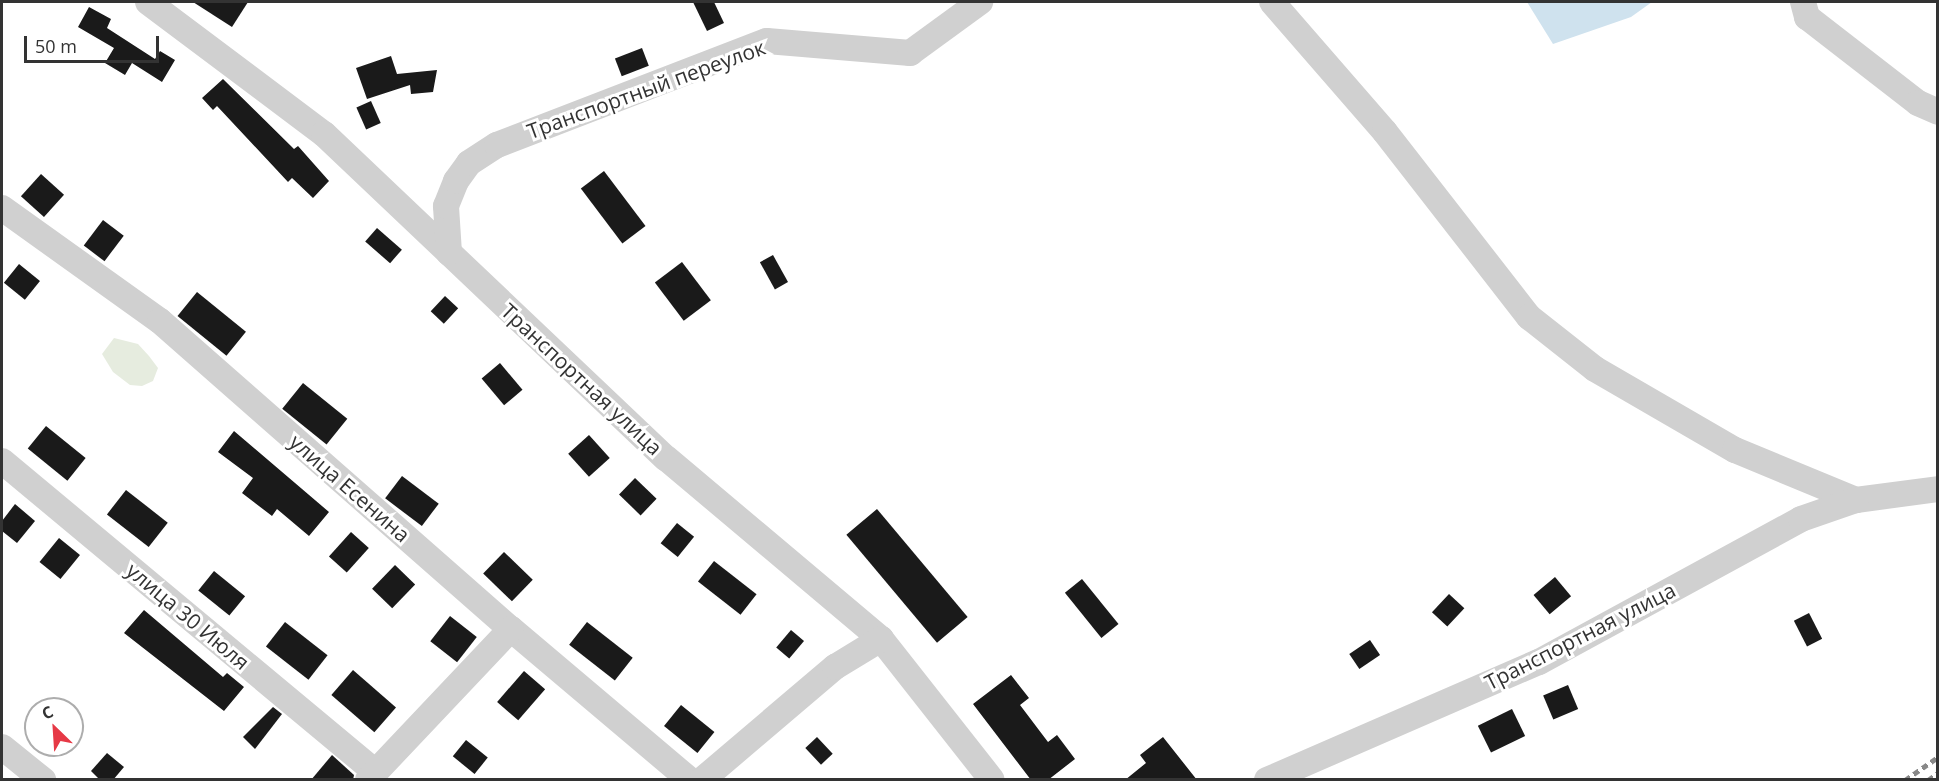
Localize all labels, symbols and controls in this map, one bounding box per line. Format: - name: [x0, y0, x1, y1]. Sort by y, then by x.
- scale bar: [27, 24, 162, 62]
- text: 50 m: [35, 34, 77, 58]
- street label: Транспортный переулок: [524, 34, 768, 144]
- street label: Транспортная улица: [496, 298, 668, 460]
- street label: улица Есенина: [285, 429, 415, 547]
- street label: улица 30 Июля: [121, 557, 255, 675]
- street label: Транспортная улица: [1480, 577, 1680, 695]
- north arrow: [24, 697, 84, 757]
- text: С: [38, 700, 57, 725]

